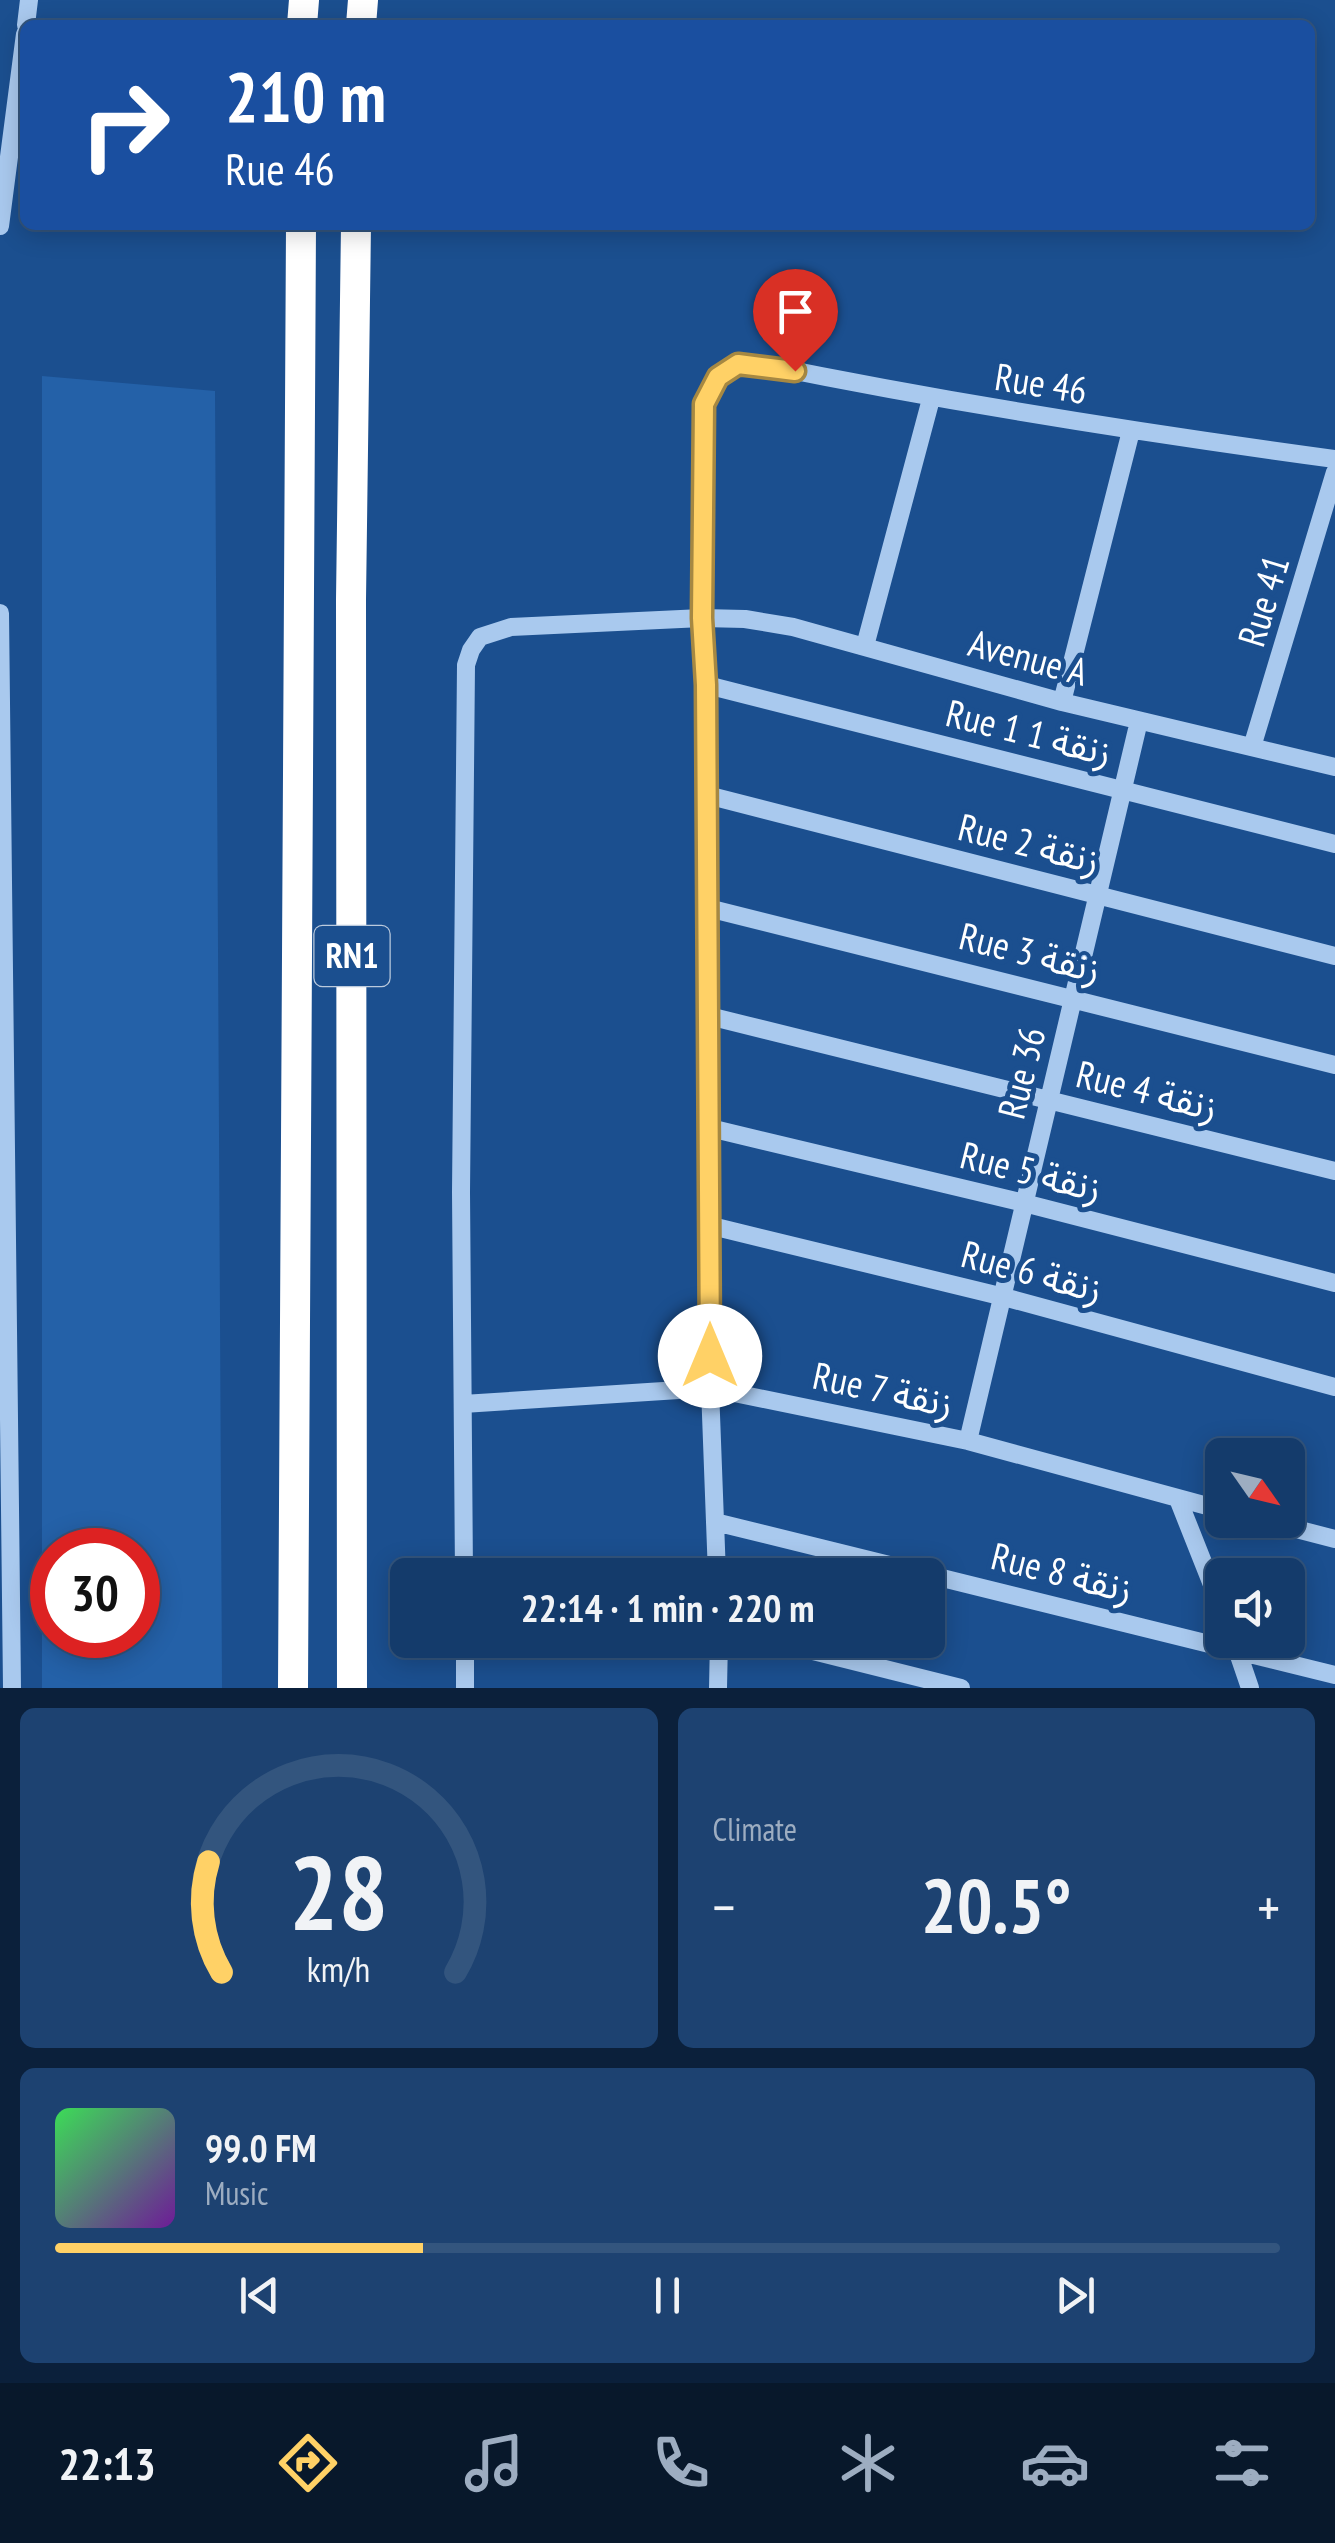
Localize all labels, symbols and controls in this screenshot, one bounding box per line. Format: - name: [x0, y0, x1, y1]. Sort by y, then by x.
- text: 210 m: [225, 51, 386, 141]
- icon: right: [60, 60, 190, 190]
- text: Rue 46: [225, 139, 335, 197]
- pin: [753, 269, 838, 372]
- icon: arrive: [768, 284, 823, 339]
- street label: Rue 46: [992, 351, 1091, 414]
- street label: Rue 41: [1226, 549, 1300, 652]
- street label: Avenue A: [964, 617, 1093, 696]
- street label: Rue 1 زنقة 1: [941, 687, 1117, 776]
- street label: Rue 2 زنقة: [954, 801, 1105, 884]
- street label: Rue 3 زنقة: [955, 910, 1106, 993]
- road number: RN1: [314, 926, 390, 986]
- street label: Rue 36: [986, 1022, 1056, 1124]
- street label: Rue 4 زنقة: [1072, 1048, 1223, 1131]
- street label: Rue 5 زنقة: [956, 1129, 1107, 1212]
- street label: Rue 6 زنقة: [957, 1228, 1108, 1313]
- position arrow: [658, 1304, 762, 1408]
- street label: Rue 7 زنقة: [809, 1350, 958, 1427]
- north arrow: [1205, 1438, 1305, 1538]
- map controls: [1205, 1438, 1305, 1658]
- speed limit sign: 30: [30, 1528, 160, 1658]
- street label: Rue 8 زنقة: [987, 1530, 1138, 1613]
- button: sound: [1205, 1558, 1305, 1658]
- text: 22:14 · 1 min · 220 m: [521, 1583, 814, 1632]
- text: Climate: [713, 1808, 797, 1850]
- text: 28: [289, 1824, 388, 1959]
- text: 20.5°: [921, 1857, 1072, 1954]
- text: −: [713, 1871, 735, 1942]
- text: +: [1257, 1871, 1280, 1942]
- text: km/h: [307, 1946, 370, 1992]
- text: 99.0 FM: [205, 2123, 317, 2172]
- text: Music: [205, 2172, 268, 2214]
- icon: previous: [232, 2268, 287, 2323]
- icon: pause: [640, 2268, 695, 2323]
- icon: next: [1048, 2268, 1103, 2323]
- icon: directions: [273, 2428, 343, 2498]
- icon: music: [459, 2428, 529, 2498]
- icon: phone: [646, 2428, 716, 2498]
- icon: climate: [833, 2428, 903, 2498]
- icon: car: [1020, 2428, 1090, 2498]
- icon: filters: [1207, 2428, 1277, 2498]
- text: 22:13: [58, 2434, 156, 2492]

